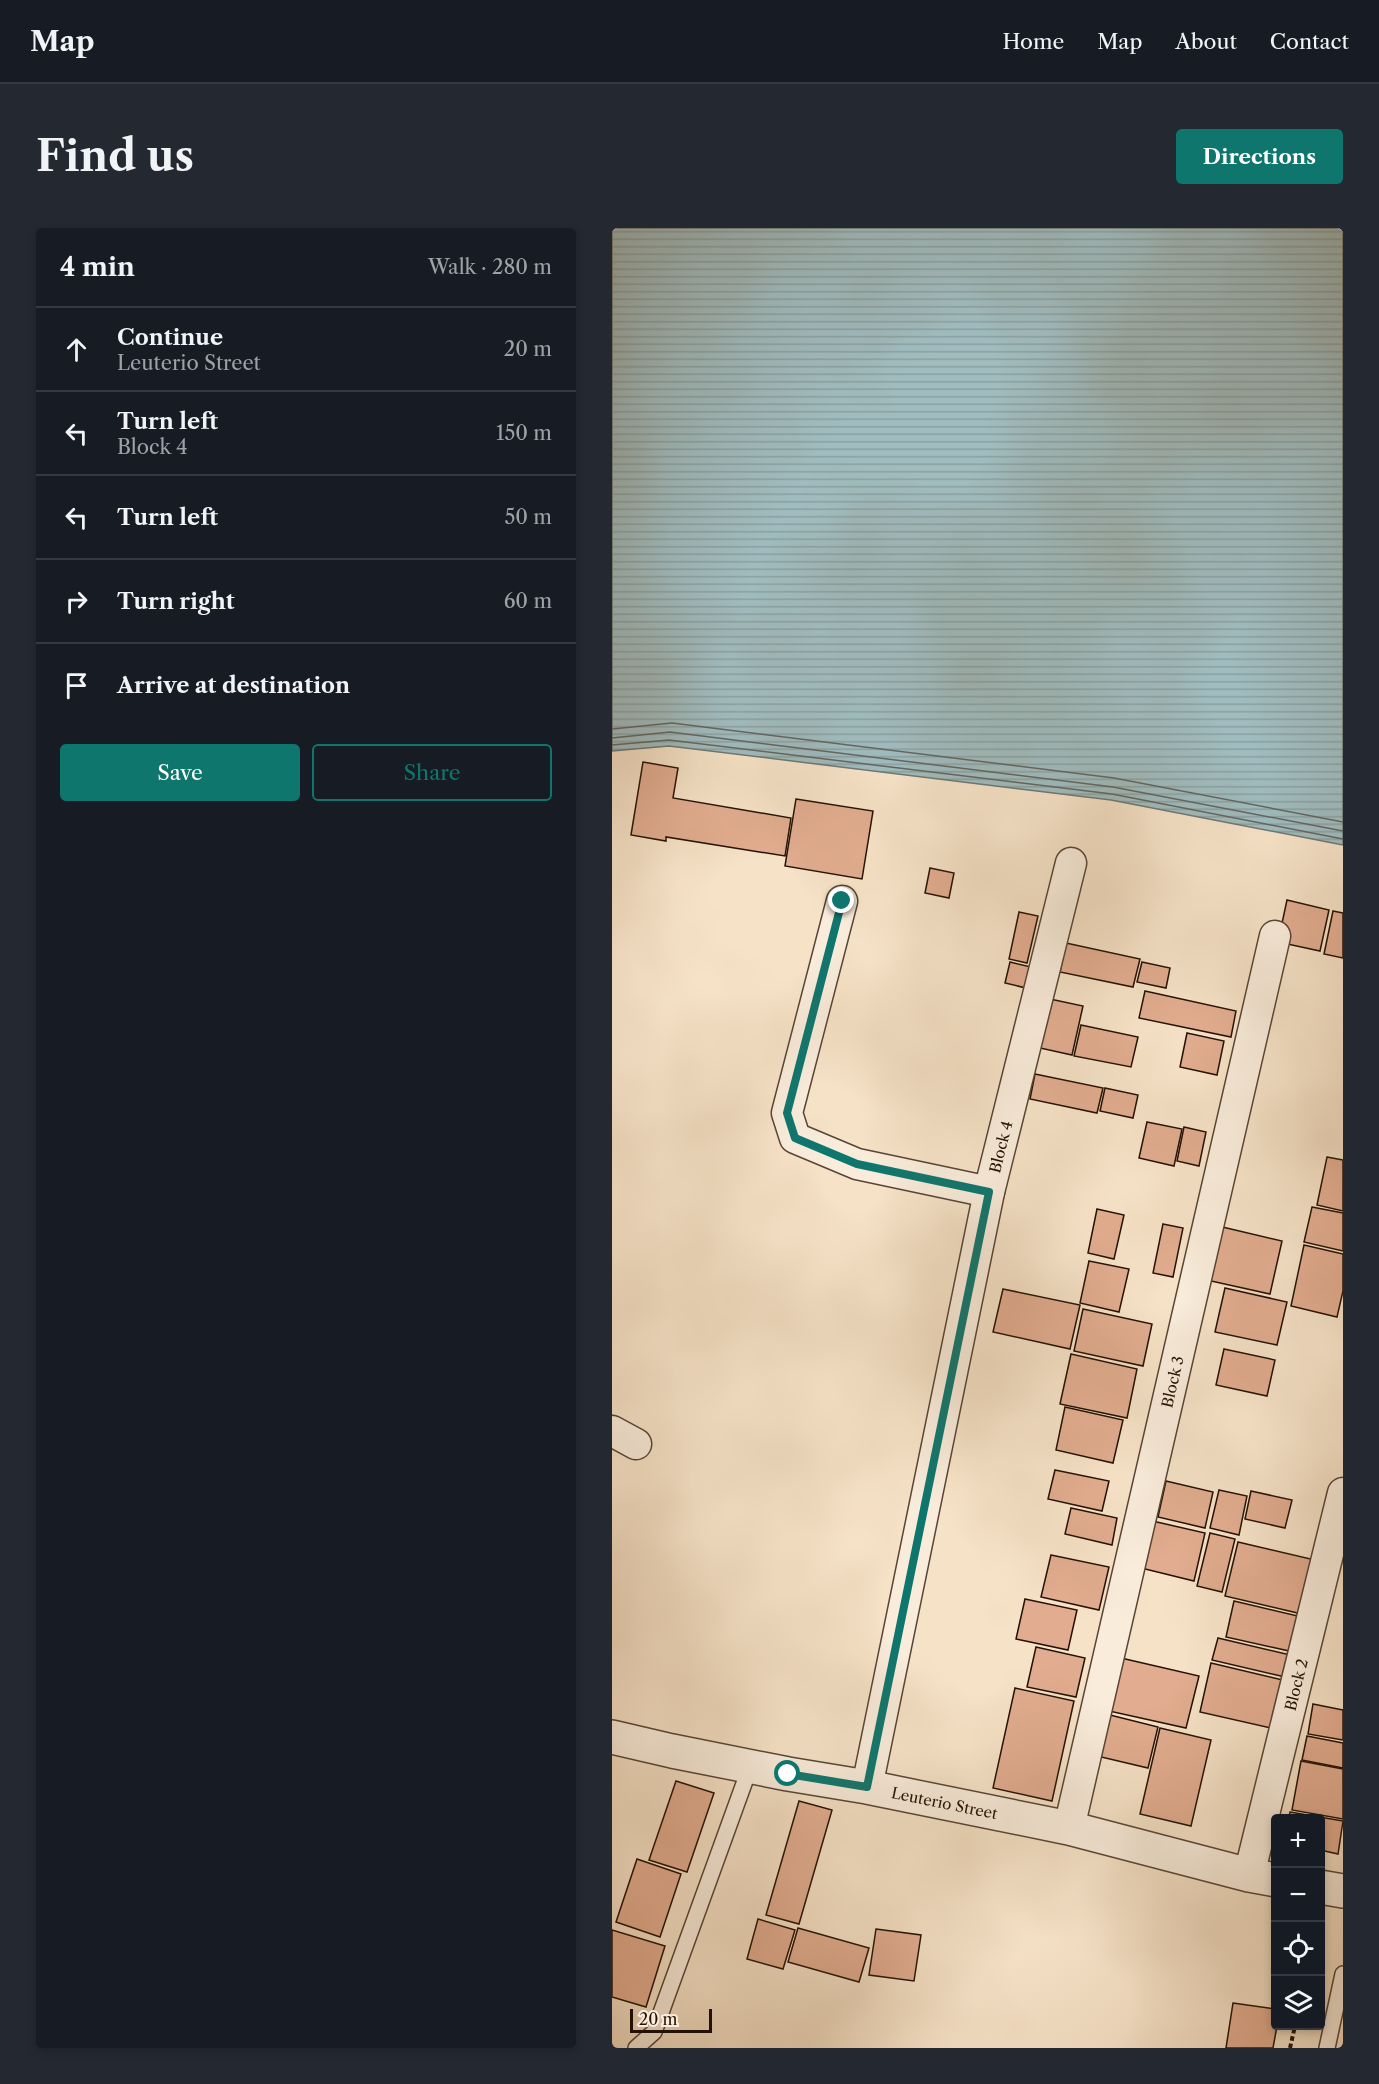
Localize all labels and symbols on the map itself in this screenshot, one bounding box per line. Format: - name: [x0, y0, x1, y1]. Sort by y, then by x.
- route end: [828, 887, 854, 913]
- street label: Block 4: [985, 1119, 1016, 1175]
- street label: Block 3: [1157, 1354, 1187, 1409]
- street label: Block 2: [1280, 1657, 1311, 1713]
- route start: [774, 1760, 800, 1786]
- street label: Leuterio Street: [890, 1783, 1000, 1823]
- scale bar: [630, 2006, 712, 2034]

